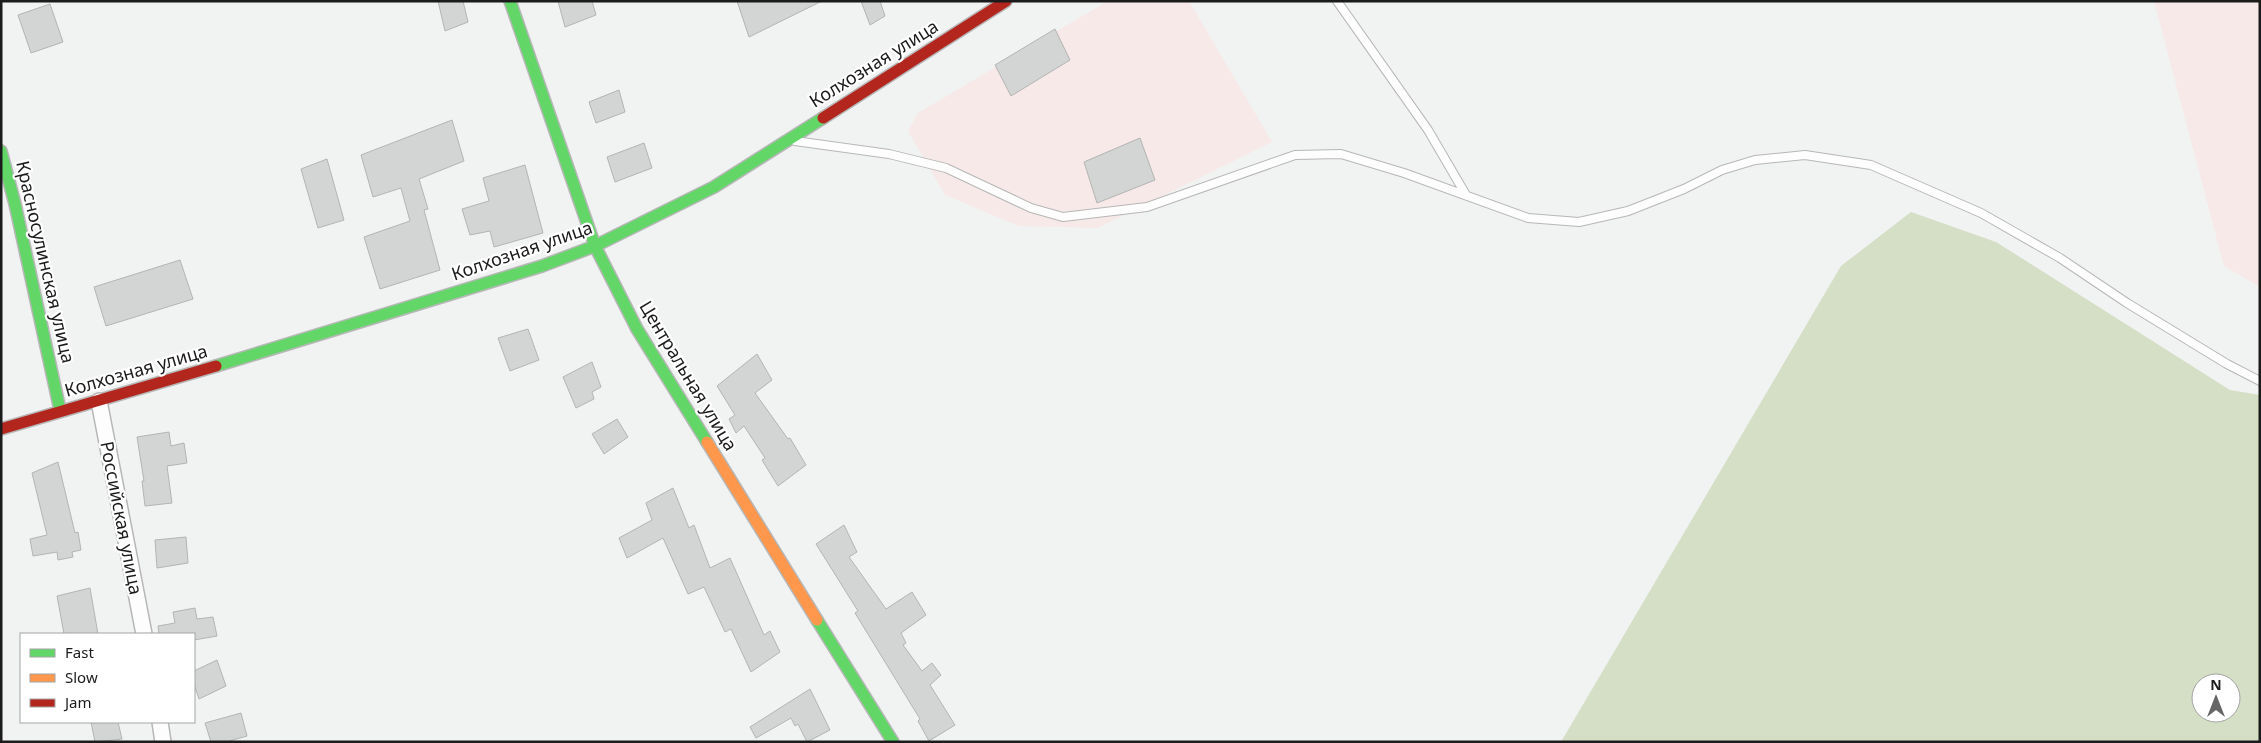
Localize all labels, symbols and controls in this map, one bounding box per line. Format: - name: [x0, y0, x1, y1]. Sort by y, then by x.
- street label: Колхозная улица: [805, 14, 942, 112]
- street label: Красносулинская улица: [11, 158, 81, 365]
- street label: Колхозная улица: [448, 215, 595, 285]
- street label: Центральная улица: [634, 296, 743, 455]
- street label: Колхозная улица: [61, 338, 210, 402]
- street label: Российская улица: [95, 439, 149, 596]
- legend: [20, 633, 195, 723]
- text: Fast: [65, 642, 94, 662]
- text: Slow: [65, 667, 98, 687]
- north arrow: [2191, 673, 2241, 723]
- text: N: [2210, 675, 2222, 694]
- text: Jam: [63, 692, 92, 712]

